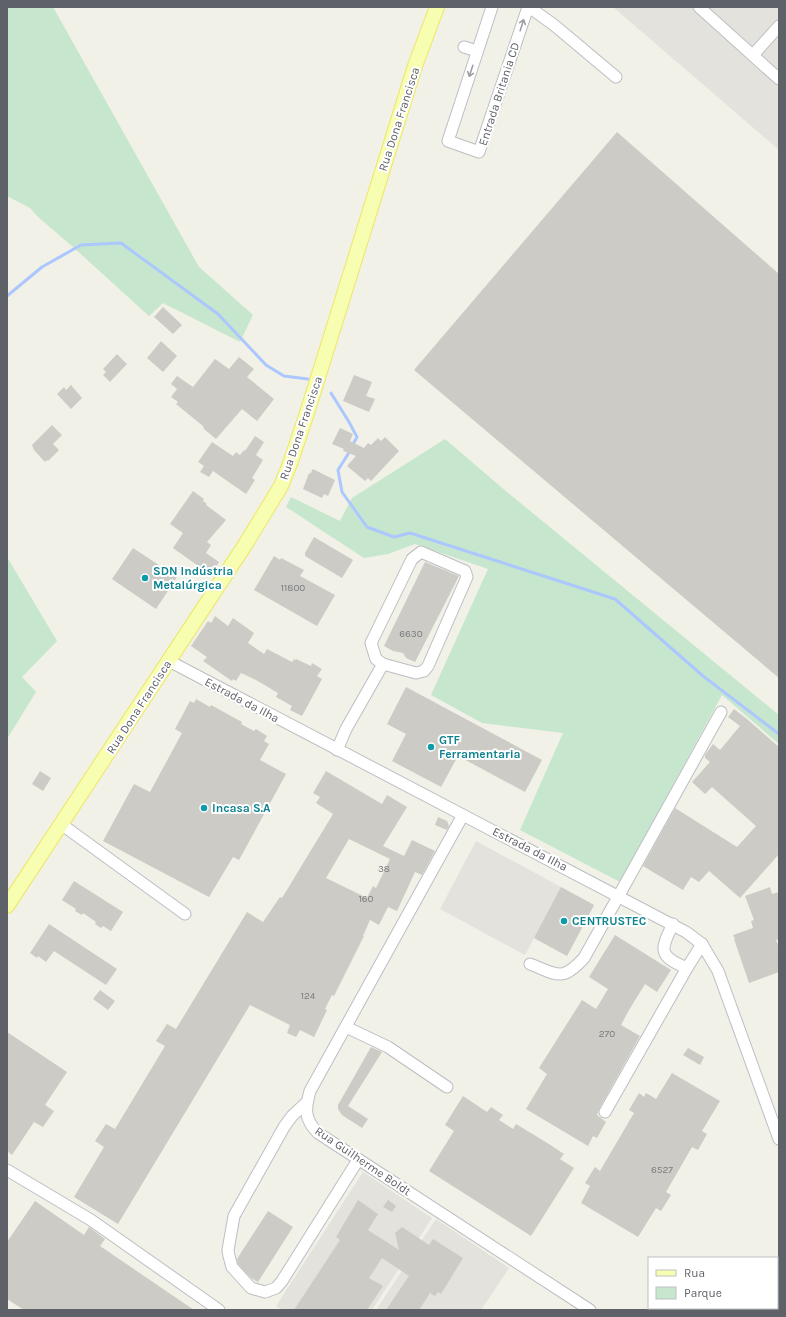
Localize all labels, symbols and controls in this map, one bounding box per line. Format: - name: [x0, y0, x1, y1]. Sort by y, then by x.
- one-way arrow: [519, 18, 526, 31]
- street label: Entrada Britania CD: [476, 40, 522, 148]
- one-way arrow: [467, 64, 474, 77]
- street label: Rua Dona Francisca: [376, 65, 422, 173]
- street label: Rua Dona Francisca: [277, 374, 325, 482]
- place label: SDN Indústria Metalúrgica: [153, 564, 233, 592]
- marker: SDN Indústria Metalúrgica: [140, 573, 150, 583]
- house number: 11800: [281, 582, 305, 594]
- house number: 6630: [399, 628, 423, 640]
- street label: Rua Dona Francisca: [104, 658, 174, 756]
- street label: Estrada da Ilha: [202, 675, 282, 725]
- place label: GTF Ferramentaria: [439, 733, 521, 761]
- marker: GTF Ferramentaria: [426, 742, 436, 752]
- place label: Incasa S.A: [212, 801, 271, 815]
- marker: Incasa S.A: [199, 803, 209, 813]
- street label: Estrada da Ilha: [490, 824, 570, 874]
- house number: 38: [378, 863, 390, 875]
- house number: 160: [359, 893, 374, 905]
- place label: CENTRUSTEC: [572, 914, 647, 928]
- marker: CENTRUSTEC: [559, 916, 569, 926]
- house number: 124: [301, 990, 316, 1002]
- house number: 270: [599, 1028, 615, 1040]
- street label: Rua Guilherme Boldt: [312, 1124, 414, 1199]
- house number: 6527: [651, 1164, 673, 1176]
- legend: [648, 1257, 778, 1309]
- text: Rua: [684, 1266, 705, 1280]
- text: Parque: [684, 1286, 722, 1300]

